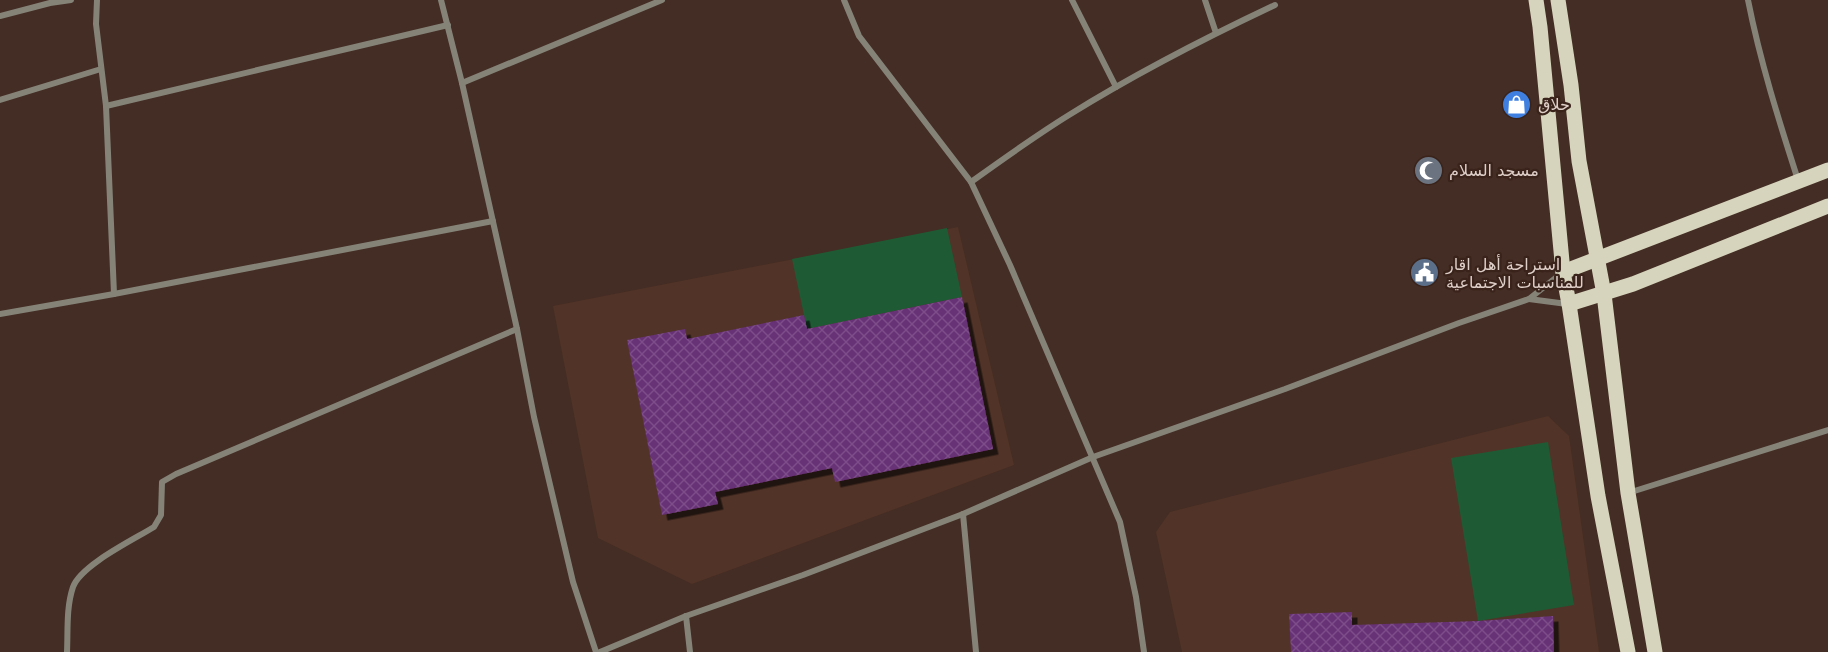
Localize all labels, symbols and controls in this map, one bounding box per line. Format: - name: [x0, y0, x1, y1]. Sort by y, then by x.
- shop icon: حلاق: [1501, 88, 1533, 120]
- place label: حلاق: [1538, 95, 1570, 114]
- mosque icon: مسجد السلام: [1412, 154, 1444, 186]
- place label: مسجد السلام: [1449, 161, 1539, 180]
- place label: استراحة أهل اقار للمناسبات الاجتماعية: [1445, 254, 1584, 292]
- public building icon: استراحة أهل اقار للمناسبات الاجتماعية: [1409, 257, 1441, 289]

